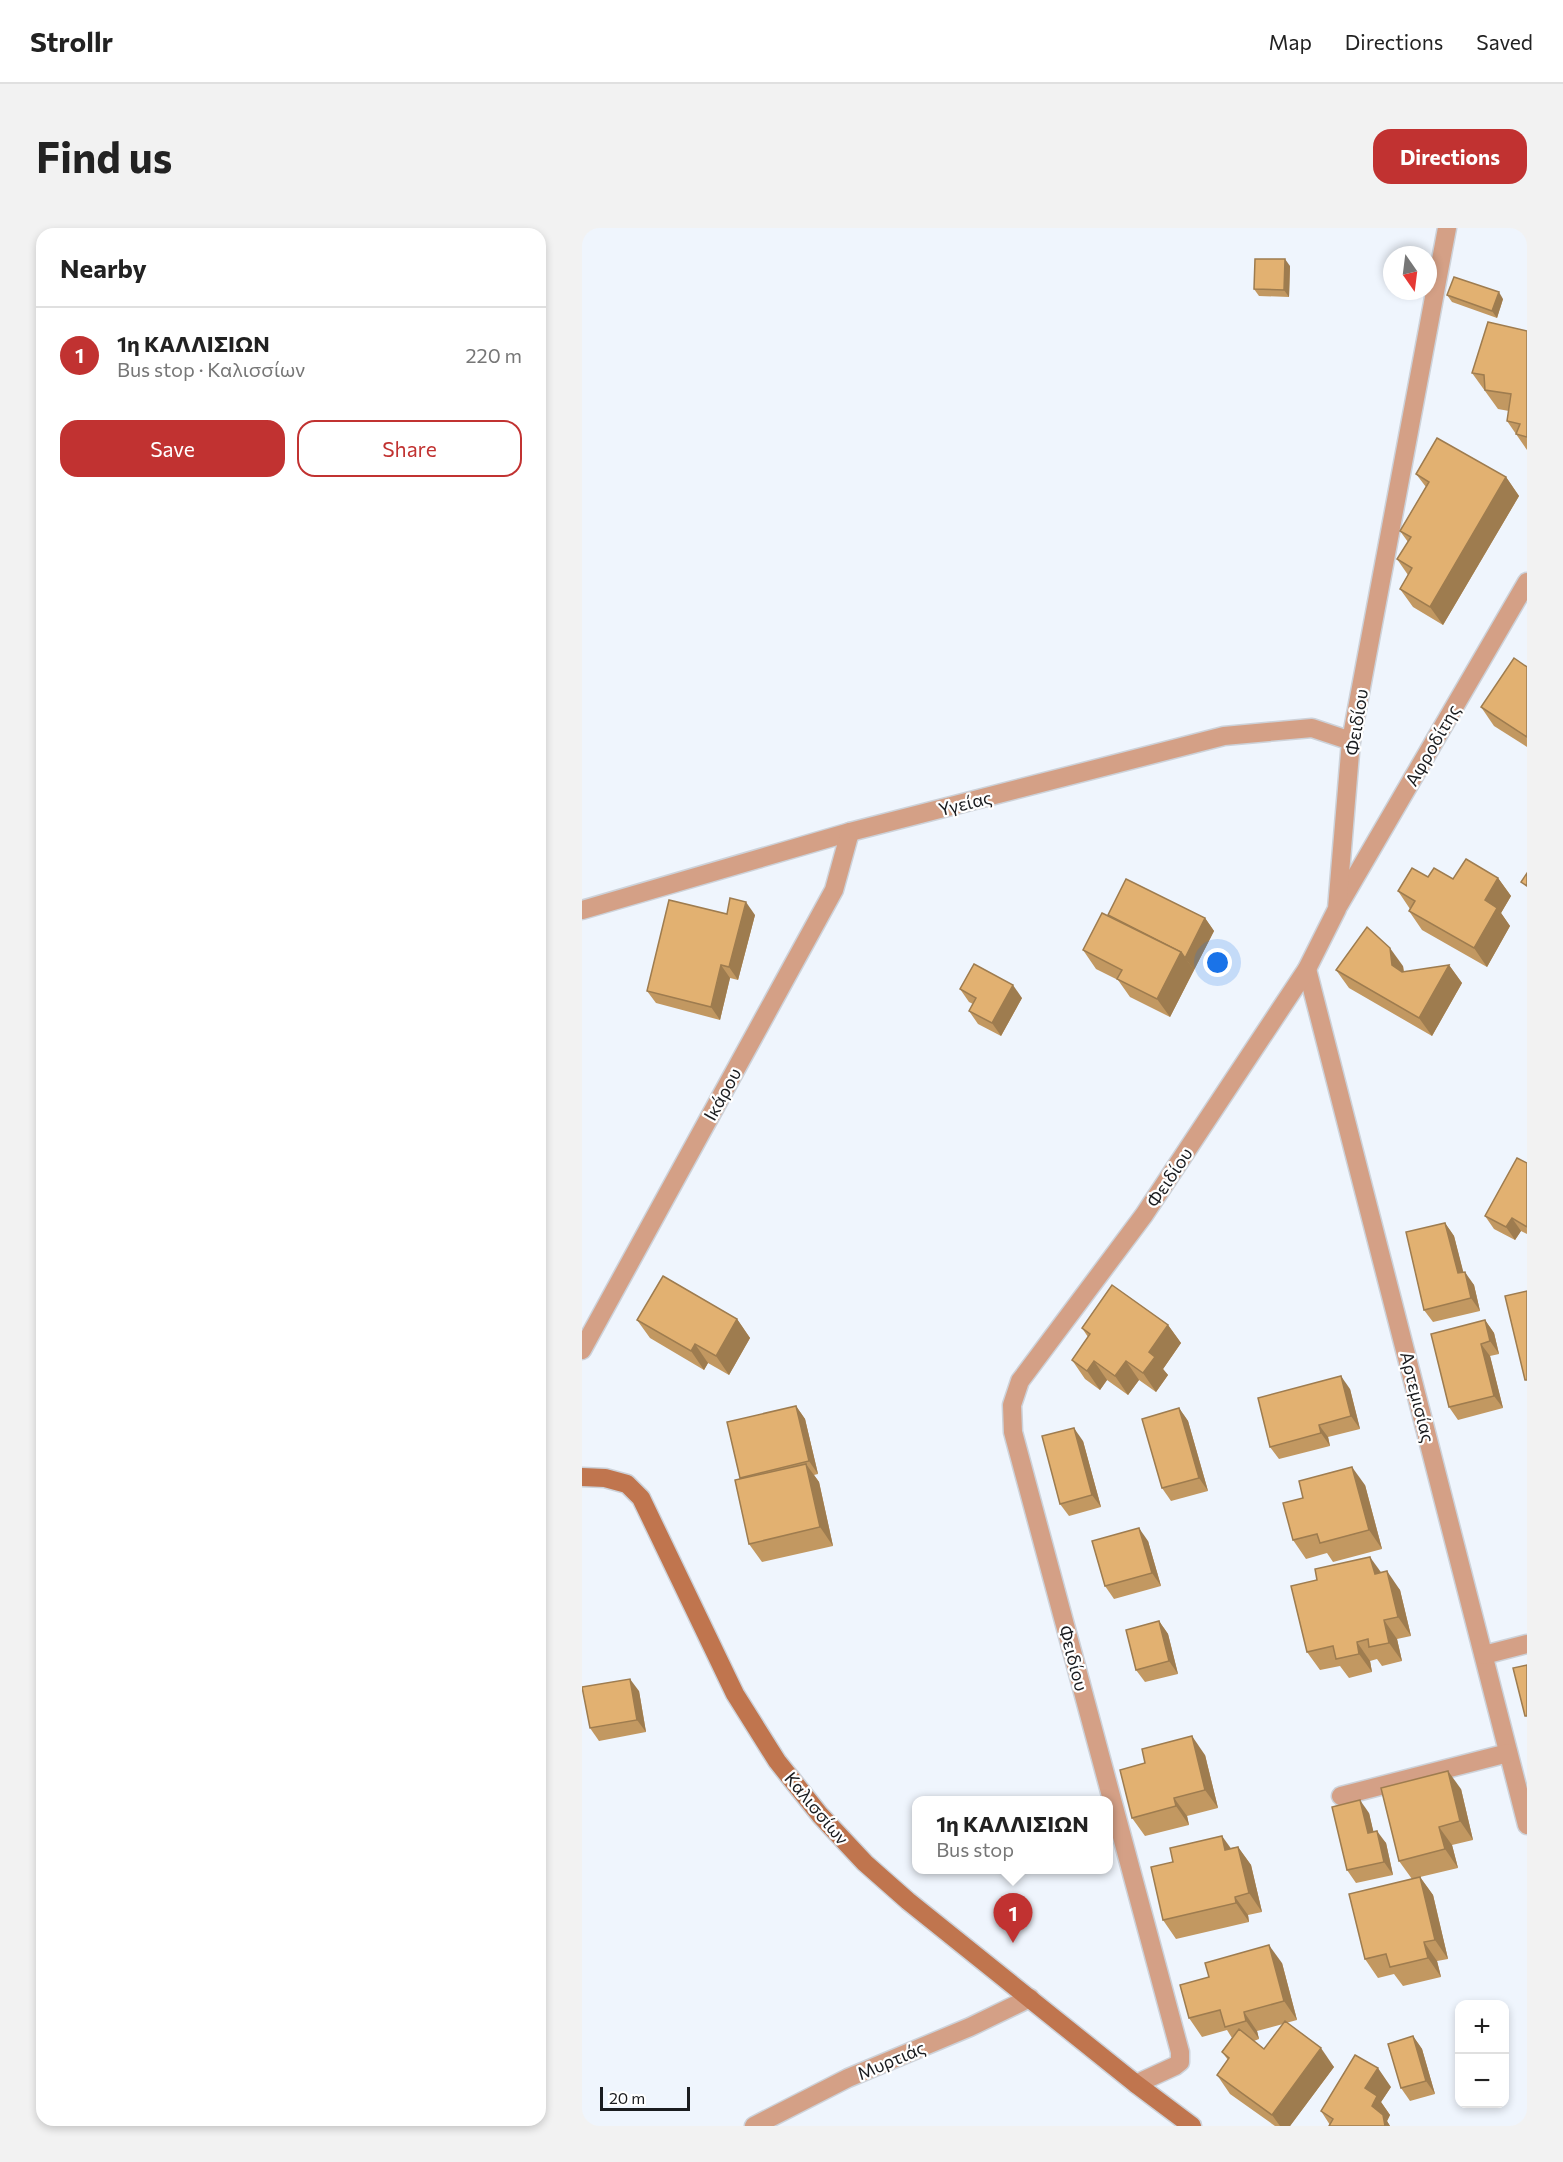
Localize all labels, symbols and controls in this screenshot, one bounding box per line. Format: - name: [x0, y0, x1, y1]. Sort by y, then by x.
- text: Strollr: [30, 24, 113, 58]
- text: Map: [1269, 29, 1312, 54]
- text: Directions: [1345, 29, 1443, 54]
- text: Saved: [1476, 29, 1533, 54]
- button: Directions: [1373, 129, 1527, 184]
- text: Find us: [36, 130, 172, 182]
- north arrow: [1383, 246, 1437, 300]
- text: Nearby: [60, 252, 147, 283]
- text: 1η ΚΑΛΛΙΣΙΩΝ: [117, 330, 270, 357]
- text: 1: [75, 343, 84, 367]
- text: 220 m: [466, 343, 522, 367]
- text: Bus stop · Καλισσίων: [117, 357, 305, 381]
- button: Save: [60, 420, 285, 477]
- button: Share: [297, 420, 522, 477]
- street label: Φειδίου: [1340, 687, 1372, 757]
- street label: Αφροδίτης: [1400, 700, 1464, 790]
- street label: Υγείας: [936, 786, 994, 820]
- your location: [1203, 948, 1232, 977]
- street label: Ικάρου: [699, 1064, 745, 1124]
- street label: Φειδίου: [1141, 1143, 1197, 1211]
- street label: Αρτεμισίας: [1396, 1349, 1440, 1445]
- street label: Φειδίου: [1055, 1623, 1093, 1693]
- street label: Καλισσίων: [780, 1767, 854, 1849]
- popup: [912, 1796, 1113, 1874]
- text: 1η ΚΑΛΛΙΣΙΩΝ: [936, 1810, 1089, 1837]
- text: Bus stop: [936, 1837, 1014, 1861]
- pin: 1: [994, 1894, 1032, 1943]
- map controls: [1455, 2000, 1509, 2108]
- button: +: [1455, 2000, 1509, 2054]
- street label: Μυρτιάς: [854, 2036, 928, 2084]
- button: −: [1455, 2054, 1509, 2108]
- scale bar: [600, 2084, 690, 2112]
- text: 20 m: [609, 2088, 645, 2107]

